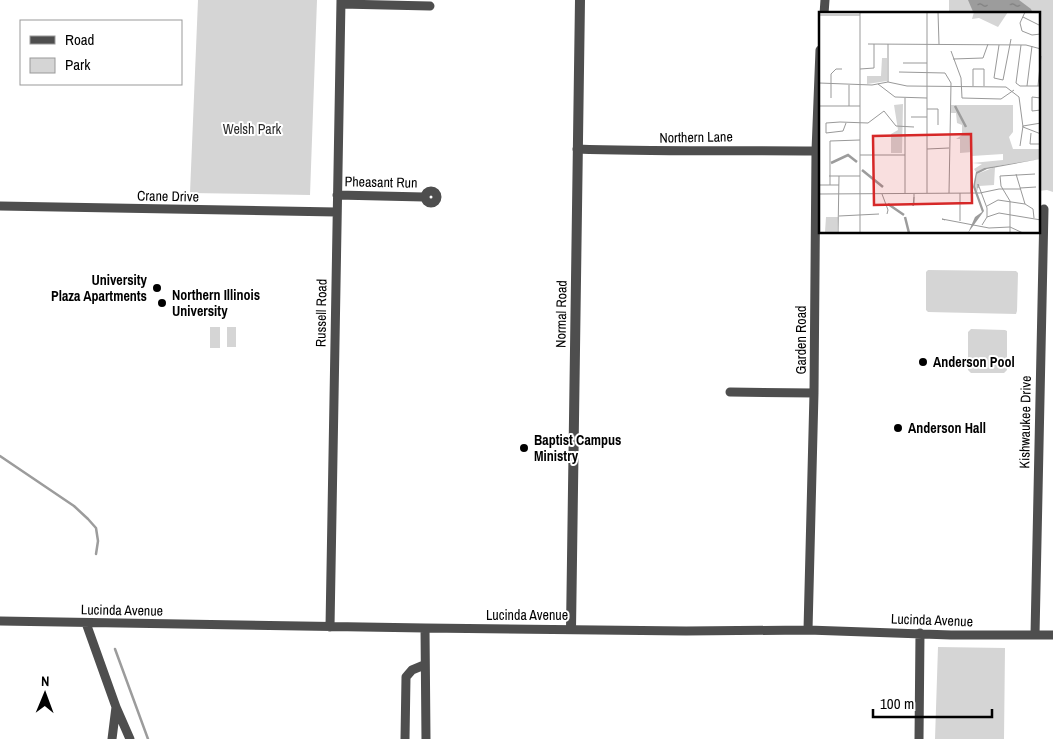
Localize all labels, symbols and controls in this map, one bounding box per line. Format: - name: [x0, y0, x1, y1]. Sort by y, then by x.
- inset map: [819, 12, 1040, 234]
- legend: [20, 20, 182, 85]
- text: Road: [65, 29, 94, 50]
- text: Park: [65, 54, 91, 75]
- park label: Welsh Park: [223, 120, 282, 138]
- street label: Northern Lane: [659, 127, 733, 147]
- street label: Pheasant Run: [344, 172, 418, 192]
- street label: Crane Drive: [137, 186, 199, 206]
- place label: University Plaza Apartments: [51, 271, 148, 305]
- street label: Russell Road: [311, 279, 331, 347]
- street label: Normal Road: [551, 280, 571, 348]
- marker: University Plaza Apartments: [151, 282, 163, 294]
- place label: Northern Illinois University: [172, 286, 260, 320]
- marker: Northern Illinois University: [156, 297, 168, 309]
- street label: Garden Road: [792, 306, 810, 374]
- place label: Anderson Pool: [933, 353, 1015, 371]
- marker: Anderson Pool: [917, 356, 929, 368]
- street label: Kishwaukee Drive: [1015, 375, 1035, 469]
- place label: Anderson Hall: [908, 419, 986, 437]
- marker: Anderson Hall: [892, 422, 904, 434]
- place label: Baptist Campus Ministry: [534, 431, 621, 465]
- marker: Baptist Campus Ministry: [518, 442, 530, 454]
- street label: Lucinda Avenue: [81, 600, 163, 620]
- street label: Lucinda Avenue: [486, 606, 568, 624]
- street label: Lucinda Avenue: [891, 610, 973, 630]
- north arrow: [20, 669, 70, 719]
- text: N: [41, 672, 50, 690]
- scale bar: [873, 686, 992, 718]
- text: 100 m: [880, 693, 914, 714]

